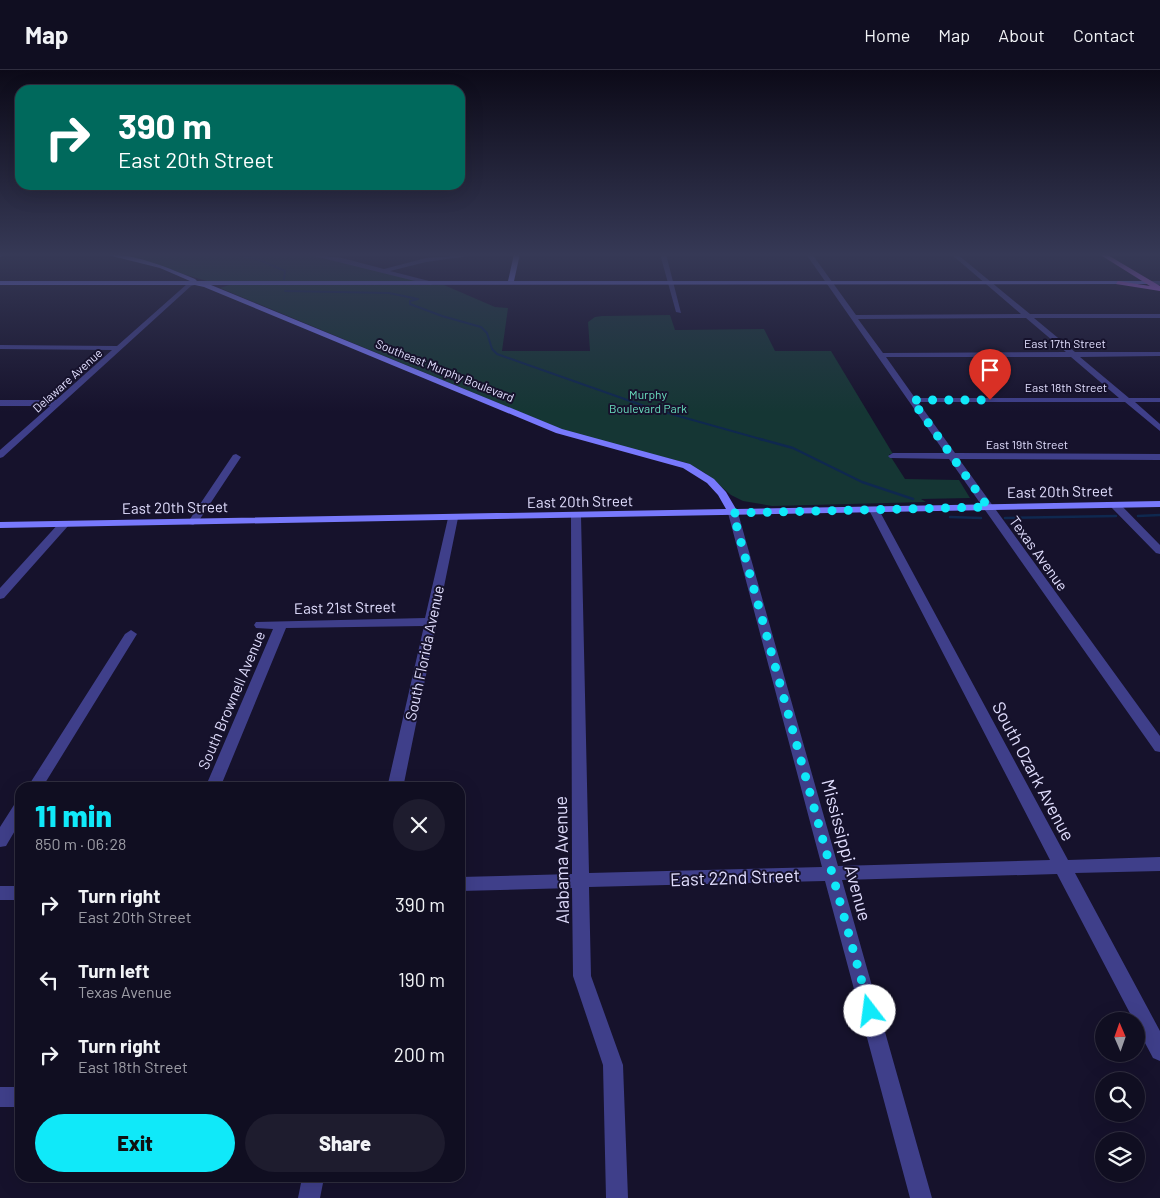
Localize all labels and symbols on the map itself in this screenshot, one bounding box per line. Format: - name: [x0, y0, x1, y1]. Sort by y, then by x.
- street label: Southeast Murphy Boulevard: [374, 336, 516, 404]
- street label: East 17th Street: [1024, 336, 1106, 350]
- street label: Delaware Avenue: [29, 345, 105, 415]
- pin: [969, 349, 1011, 400]
- street label: East 18th Street: [1025, 380, 1107, 394]
- park label: Murphy Boulevard Park: [609, 387, 687, 415]
- street label: East 19th Street: [986, 437, 1068, 451]
- street label: East 20th Street: [1007, 481, 1113, 501]
- street label: East 20th Street: [527, 491, 633, 511]
- street label: East 20th Street: [122, 497, 228, 517]
- street label: Texas Avenue: [1006, 512, 1072, 594]
- street label: South Florida Avenue: [401, 584, 447, 722]
- street label: East 21st Street: [294, 597, 396, 617]
- street label: South Brownell Avenue: [194, 628, 268, 772]
- street label: South Ozark Avenue: [988, 698, 1080, 844]
- street label: Mississippi Avenue: [817, 777, 877, 923]
- street label: Alabama Avenue: [549, 796, 573, 924]
- street label: East 22nd Street: [669, 864, 801, 890]
- position arrow: [843, 984, 895, 1036]
- north arrow: [1095, 1012, 1145, 1062]

